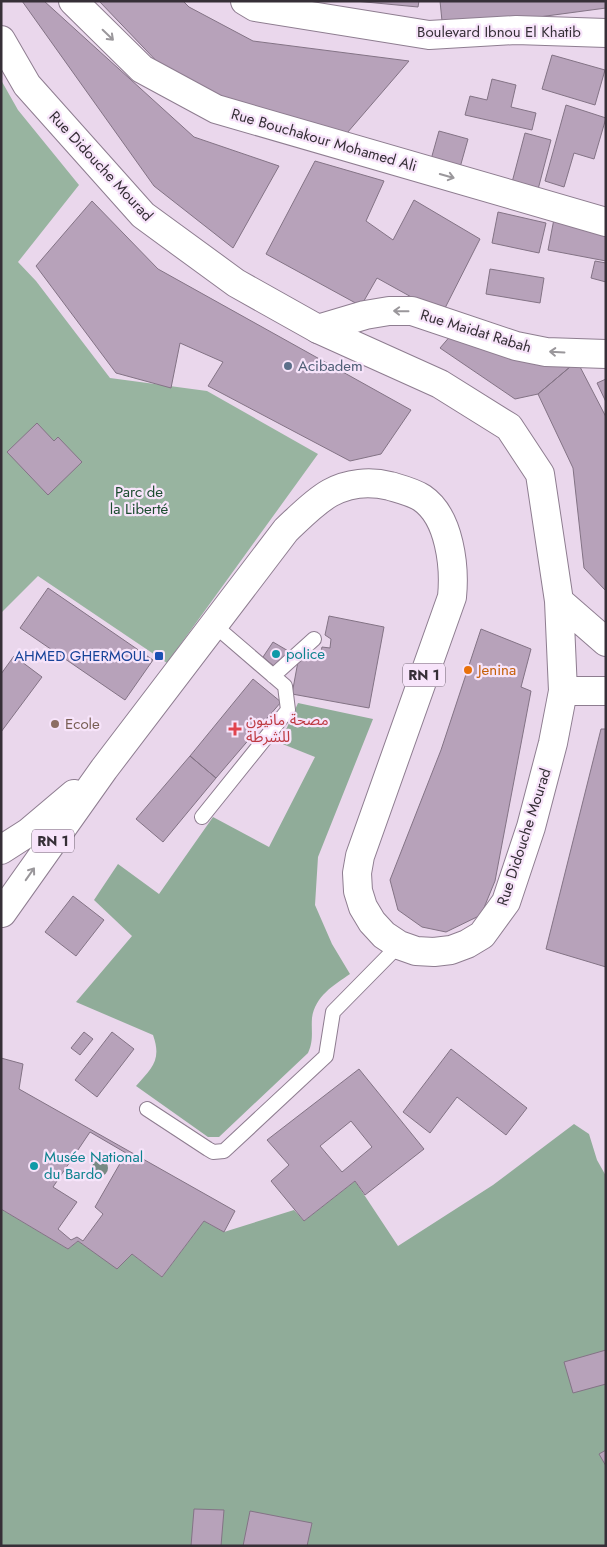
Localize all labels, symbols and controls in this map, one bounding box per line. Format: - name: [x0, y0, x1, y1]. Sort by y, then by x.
- street label: Boulevard Ibnou El Khatib: [417, 21, 581, 43]
- one-way arrow: [102, 29, 114, 41]
- street label: Rue Bouchakour Mohamed Ali: [228, 103, 420, 177]
- street label: Rue Didouche Mourad: [44, 106, 158, 226]
- one-way arrow: [439, 172, 455, 182]
- street label: Rue Maidat Rabah: [418, 304, 534, 358]
- one-way arrow: [393, 306, 409, 316]
- one-way arrow: [549, 348, 565, 357]
- place label: Acibadem: [298, 355, 363, 377]
- marker: Acibadem: [282, 360, 294, 372]
- park label: Parc de la Liberté: [110, 481, 169, 520]
- place label: police: [286, 643, 325, 665]
- place label: AHMED GHERMOUL: [14, 645, 149, 667]
- marker: police: [270, 648, 282, 660]
- marker: AHMED GHERMOUL: [153, 650, 165, 662]
- place label: Jenina: [476, 659, 516, 681]
- road number: RN 1: [403, 664, 445, 686]
- marker: Jenina: [462, 664, 474, 676]
- place label: مصحة مانيون للشرطة: [246, 709, 329, 748]
- place label: Ecole: [65, 713, 100, 735]
- marker: Ecole: [49, 718, 61, 730]
- marker: مصحة مانيون للشرطة: [228, 722, 242, 736]
- street label: Rue Didouche Mourad: [491, 765, 557, 909]
- road number: RN 1: [32, 829, 74, 852]
- one-way arrow: [25, 867, 35, 881]
- place label: Musée National du Bardo: [44, 1146, 143, 1185]
- marker: Musée National du Bardo: [28, 1160, 40, 1172]

